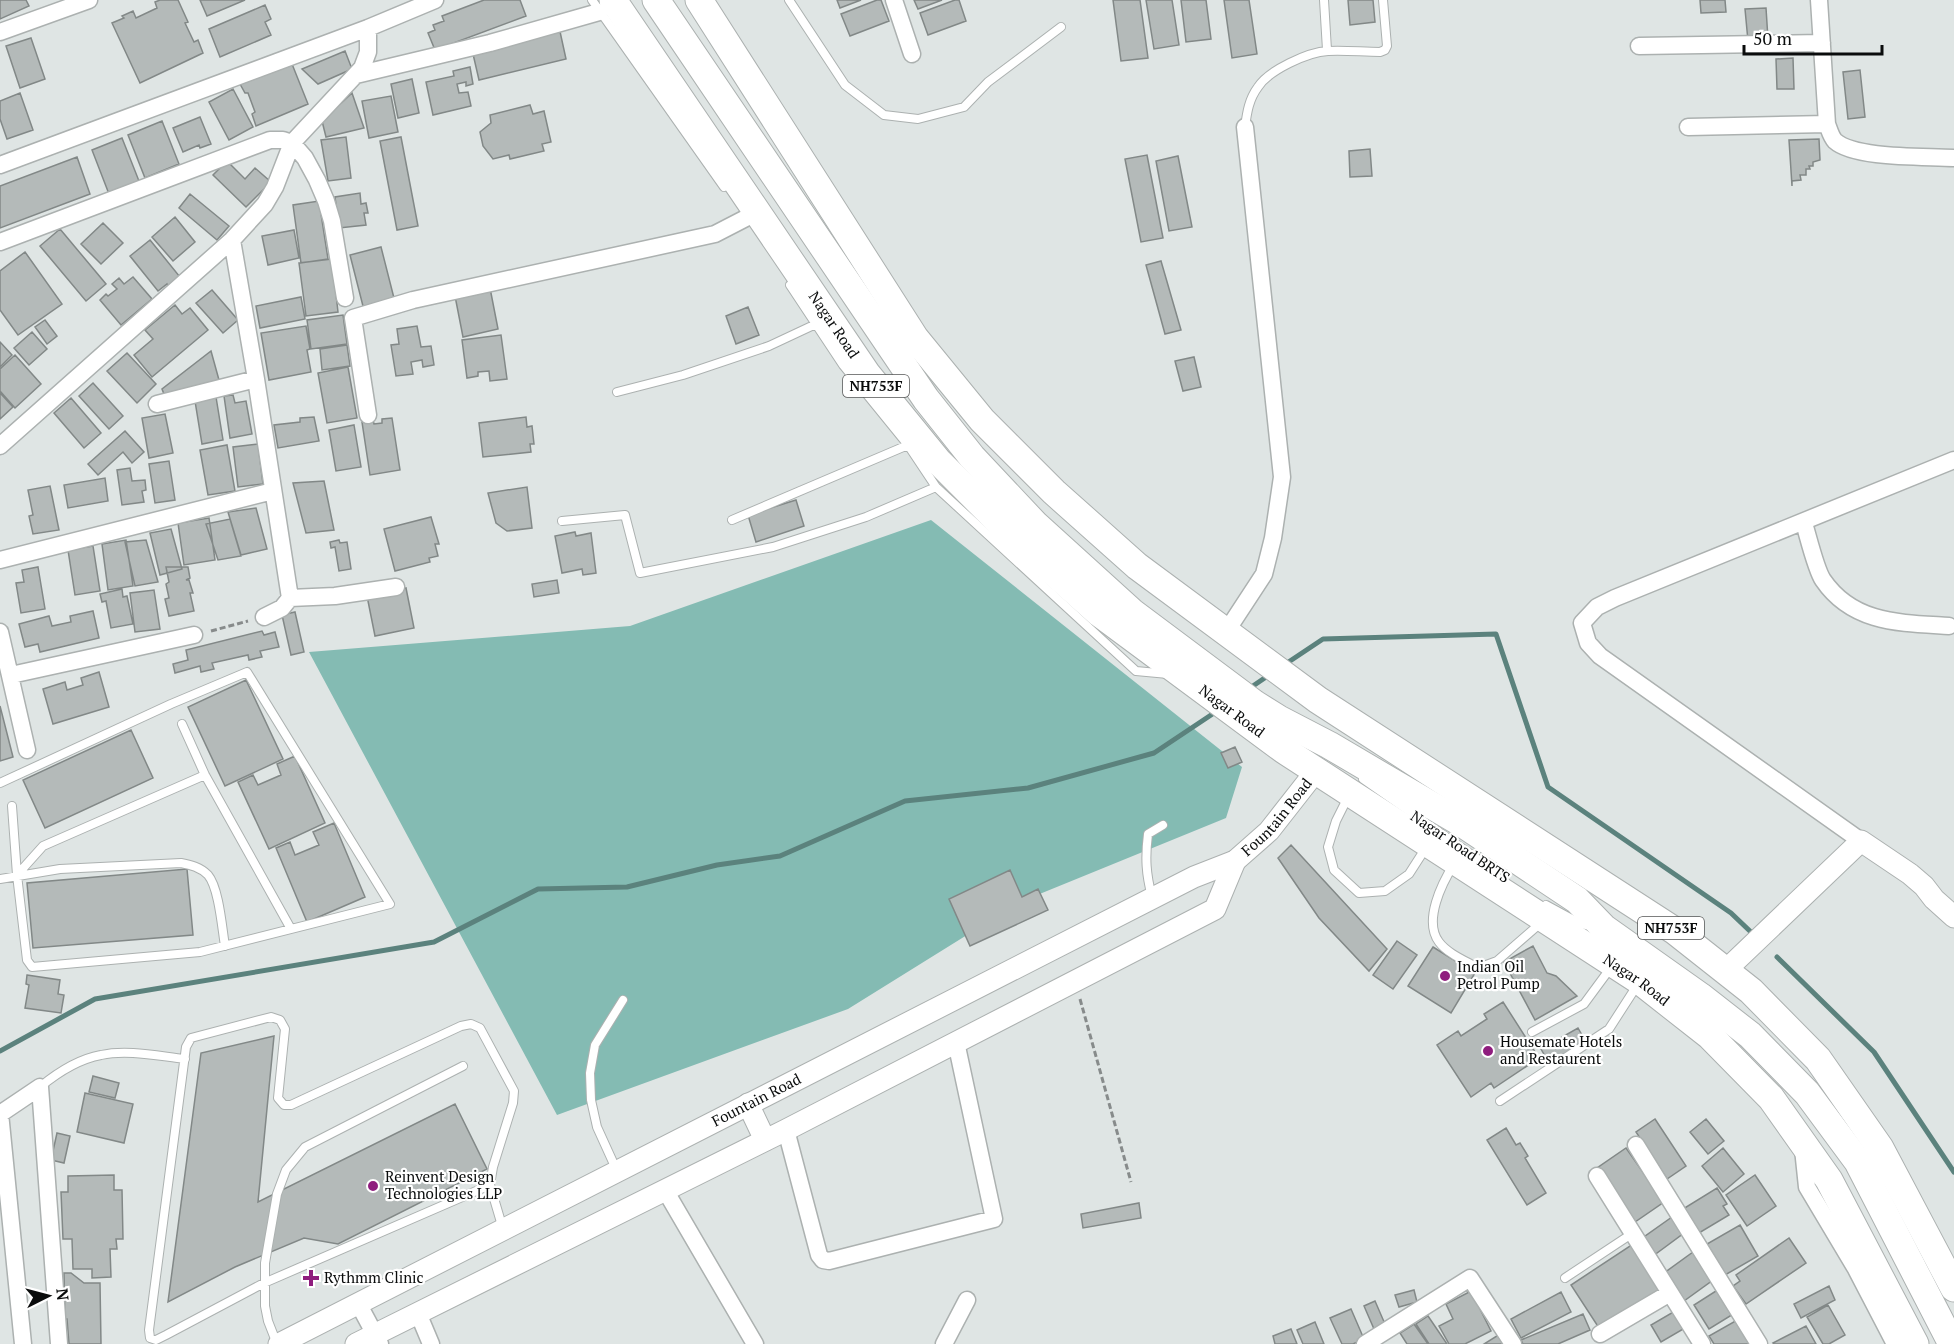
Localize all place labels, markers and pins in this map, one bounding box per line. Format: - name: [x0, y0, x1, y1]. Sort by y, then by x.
- place label: Indian Oil Petrol Pump: [1457, 956, 1540, 993]
- marker: Indian Oil Petrol Pump: [1438, 969, 1452, 983]
- place label: Housemate Hotels and Restaurent: [1500, 1031, 1622, 1068]
- marker: Housemate Hotels and Restaurent: [1481, 1044, 1495, 1058]
- place label: Reinvent Design Technologies LLP: [385, 1166, 502, 1203]
- marker: Reinvent Design Technologies LLP: [366, 1179, 380, 1193]
- place label: Rythmm Clinic: [324, 1267, 424, 1287]
- marker: Rythmm Clinic: [302, 1269, 320, 1287]

